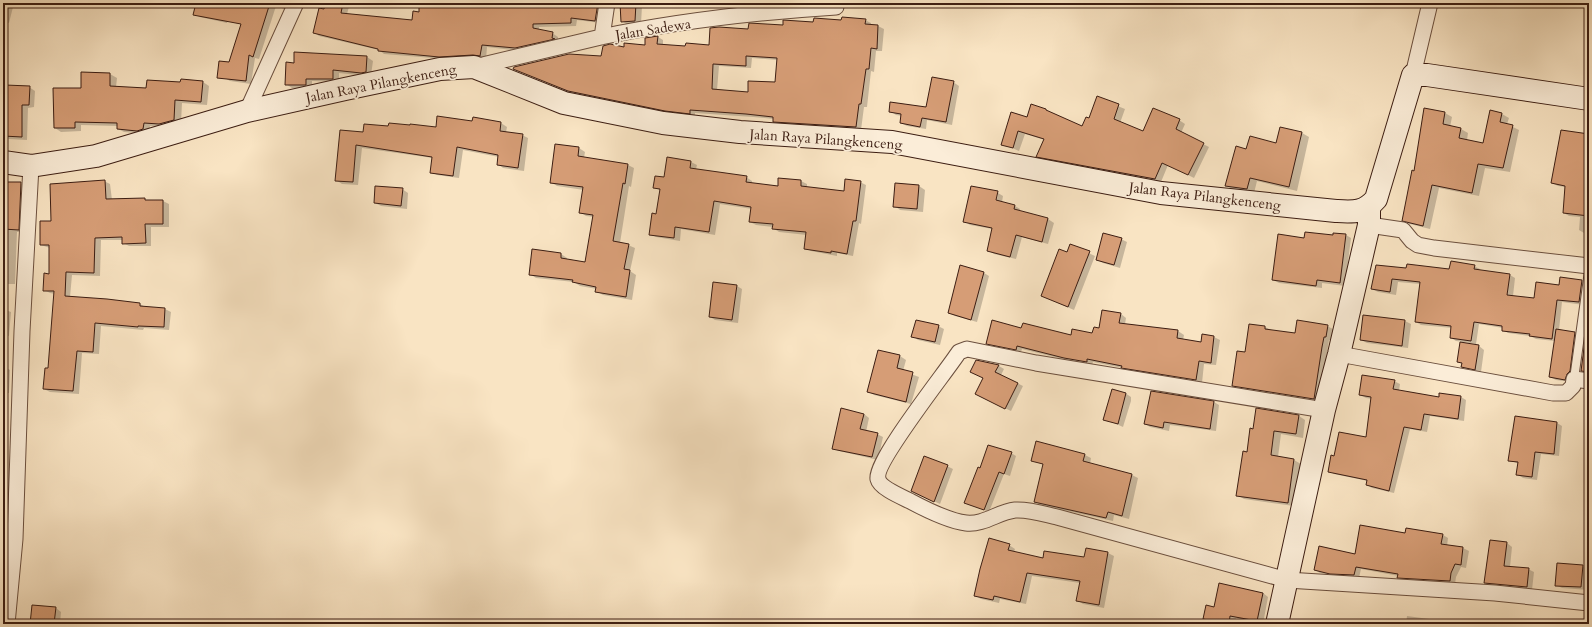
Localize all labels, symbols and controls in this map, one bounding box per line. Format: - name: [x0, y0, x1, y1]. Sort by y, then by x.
- street label: Jalan Sadewa: [612, 14, 692, 45]
- street label: Jalan Raya Pilangkenceng: [302, 60, 458, 108]
- street label: Jalan Raya Pilangkenceng: [747, 125, 903, 154]
- street label: Jalan Raya Pilangkenceng: [1126, 177, 1282, 215]

